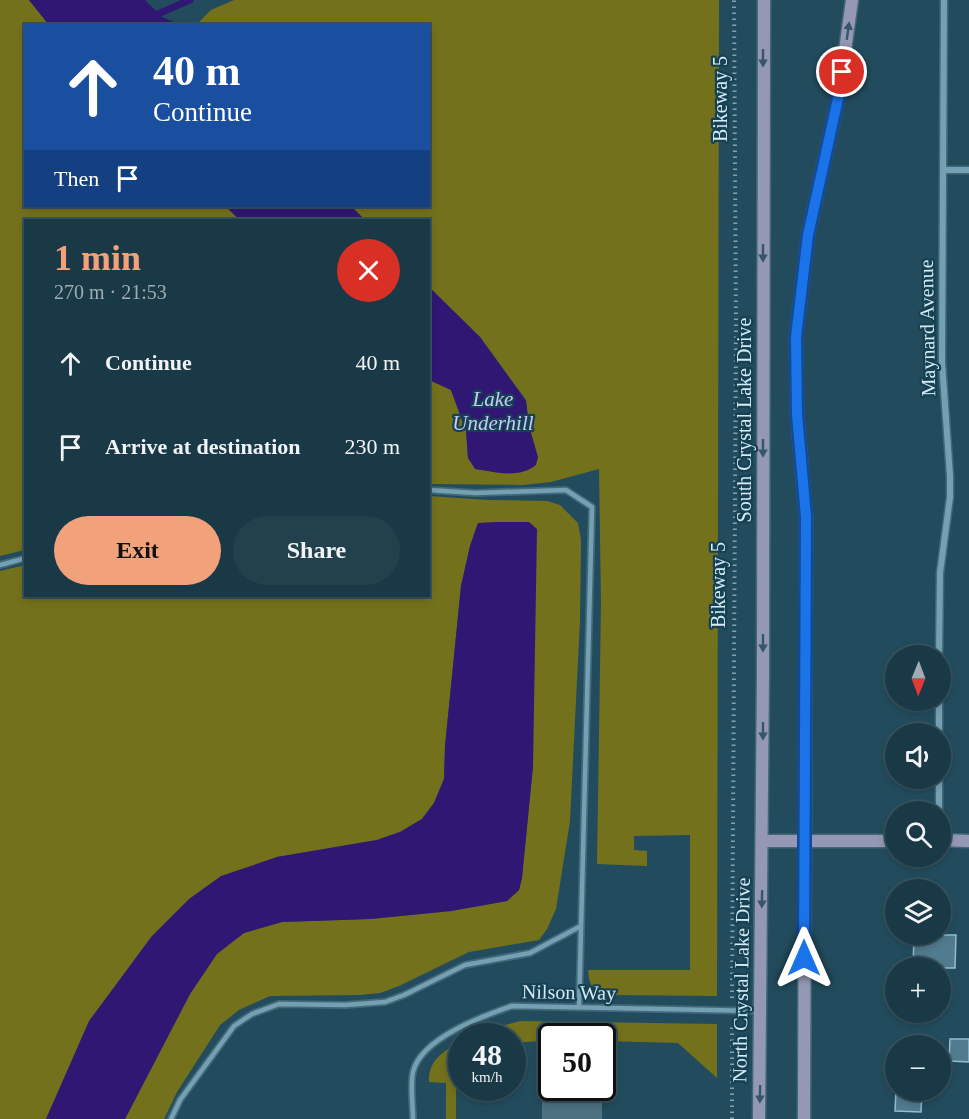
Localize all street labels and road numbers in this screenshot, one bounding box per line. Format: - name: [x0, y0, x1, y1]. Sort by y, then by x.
- street label: Bikeway 5: [709, 56, 732, 142]
- street label: Maynard Avenue: [915, 259, 940, 397]
- street label: South Crystal Lake Drive: [733, 317, 756, 522]
- street label: Bikeway 5: [707, 542, 730, 628]
- street label: North Crystal Lake Drive: [728, 877, 755, 1083]
- street label: Nilson Way: [522, 980, 616, 1005]

